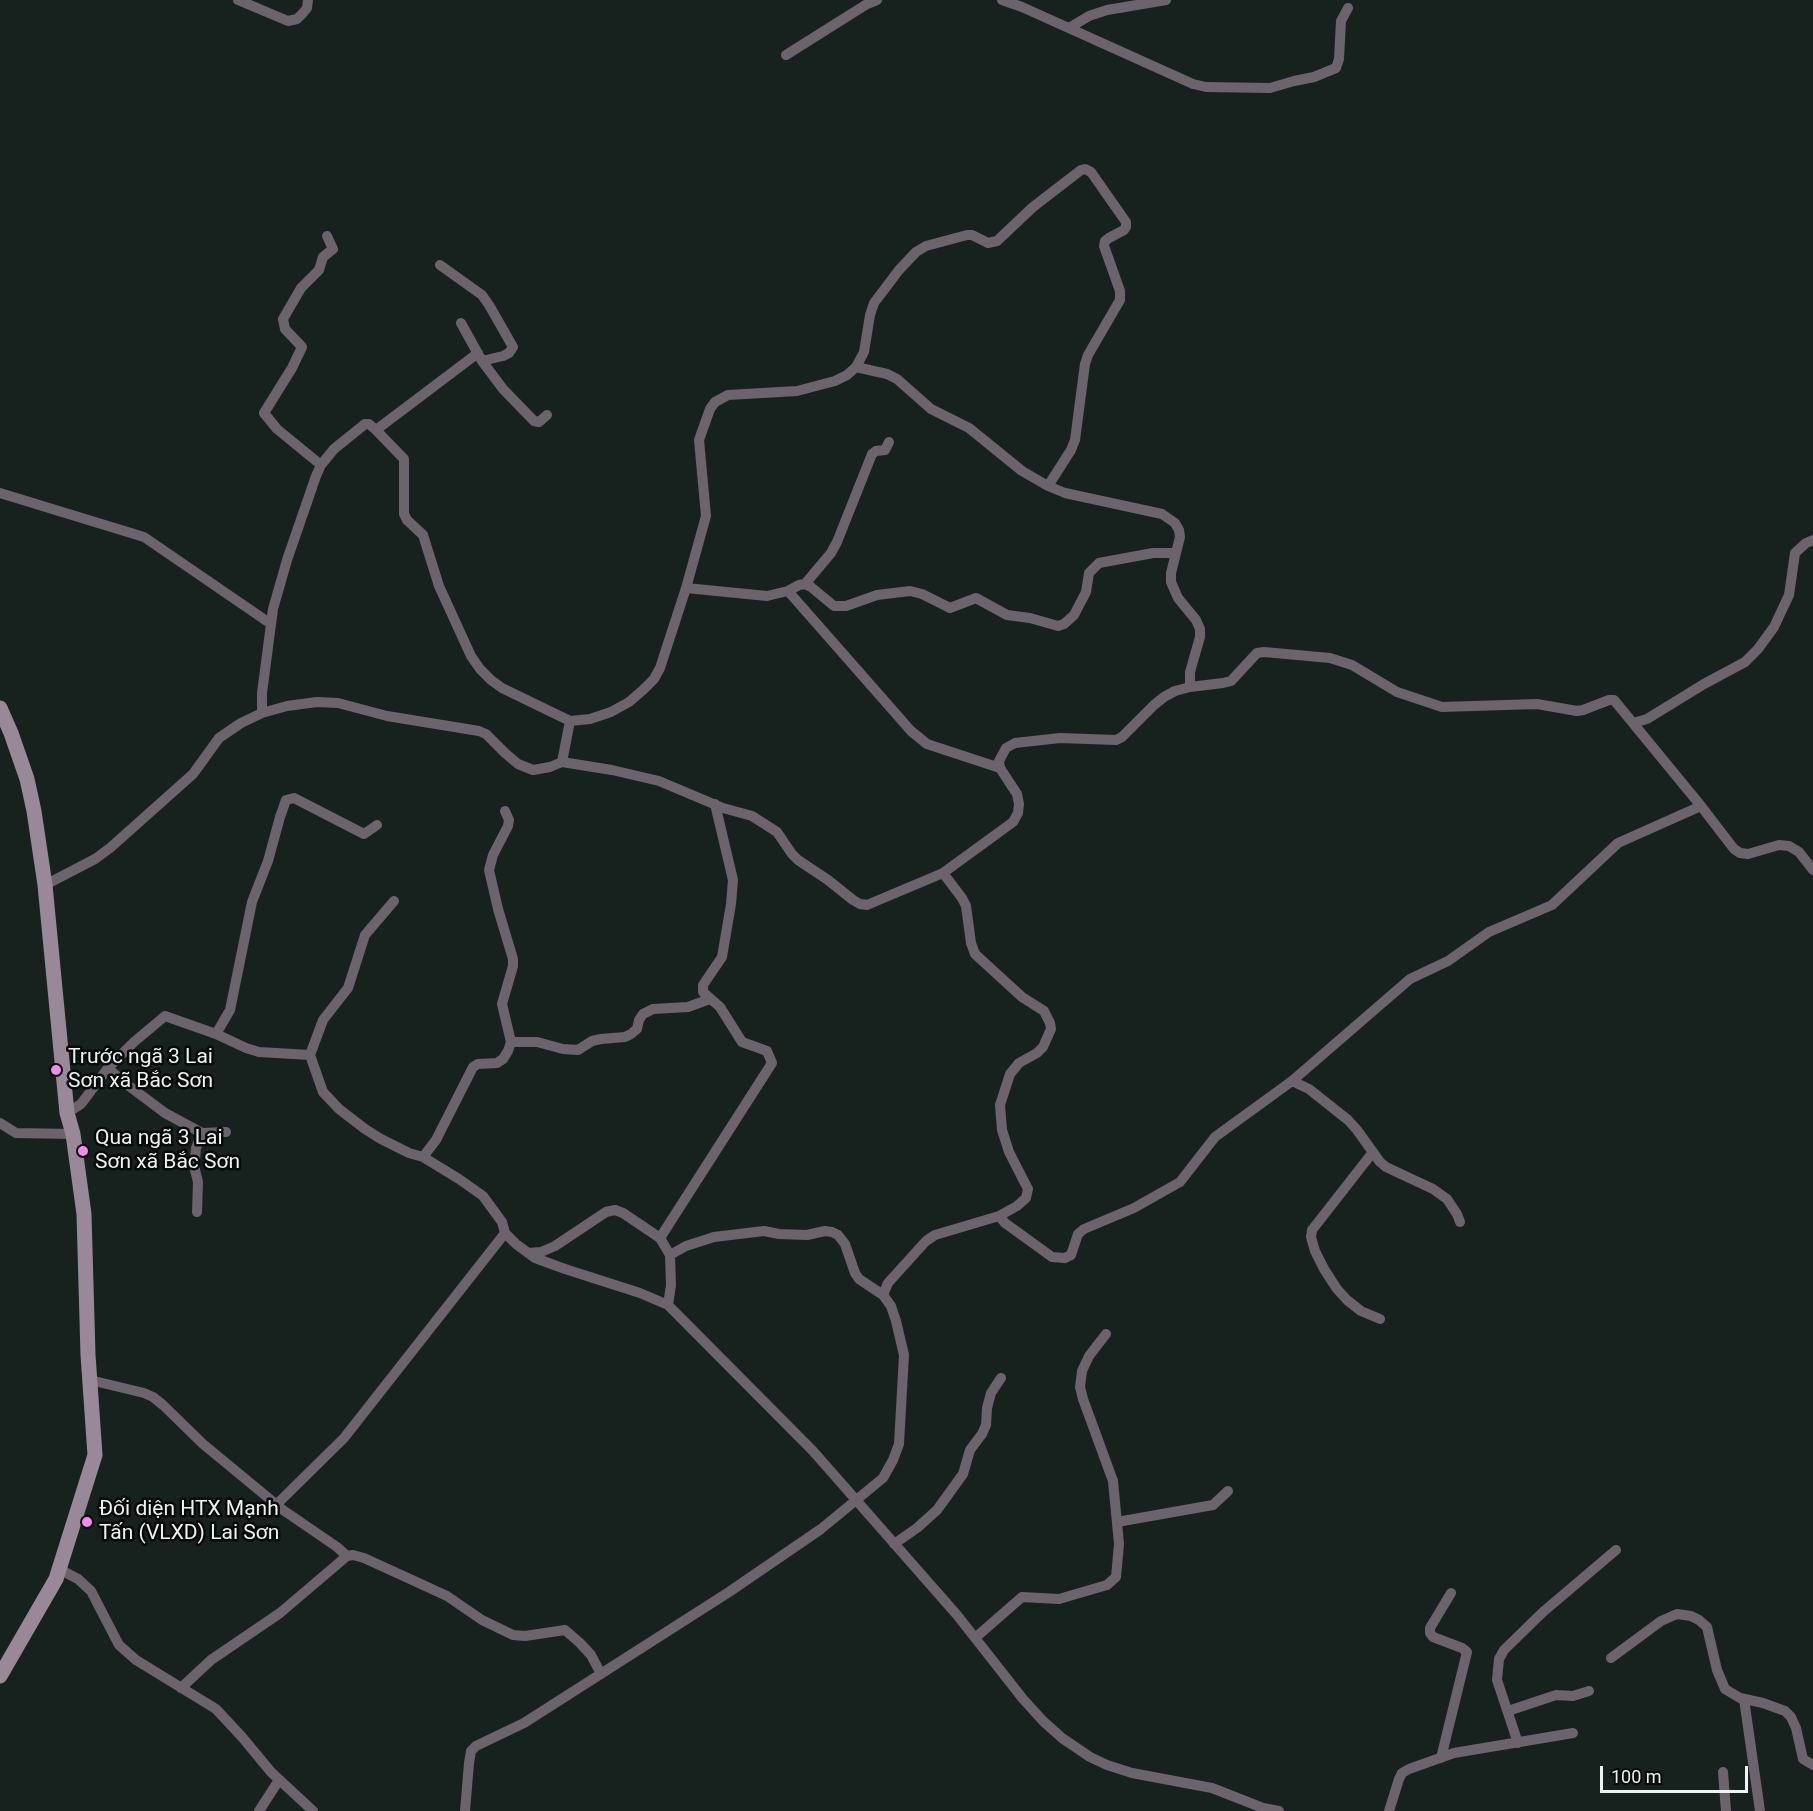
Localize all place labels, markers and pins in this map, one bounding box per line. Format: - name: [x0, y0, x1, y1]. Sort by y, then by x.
- place label: Trước ngã 3 Lai Sơn xã Bắc Sơn: [68, 1045, 213, 1095]
- marker: Trước ngã 3 Lai Sơn xã Bắc Sơn: [49, 1063, 63, 1077]
- place label: Qua ngã 3 Lai Sơn xã Bắc Sơn: [95, 1126, 240, 1176]
- marker: Qua ngã 3 Lai Sơn xã Bắc Sơn: [76, 1144, 90, 1158]
- place label: Đối diện HTX Mạnh Tấn (VLXD) Lai Sơn: [99, 1497, 279, 1547]
- marker: Đối diện HTX Mạnh Tấn (VLXD) Lai Sơn: [80, 1515, 94, 1529]

